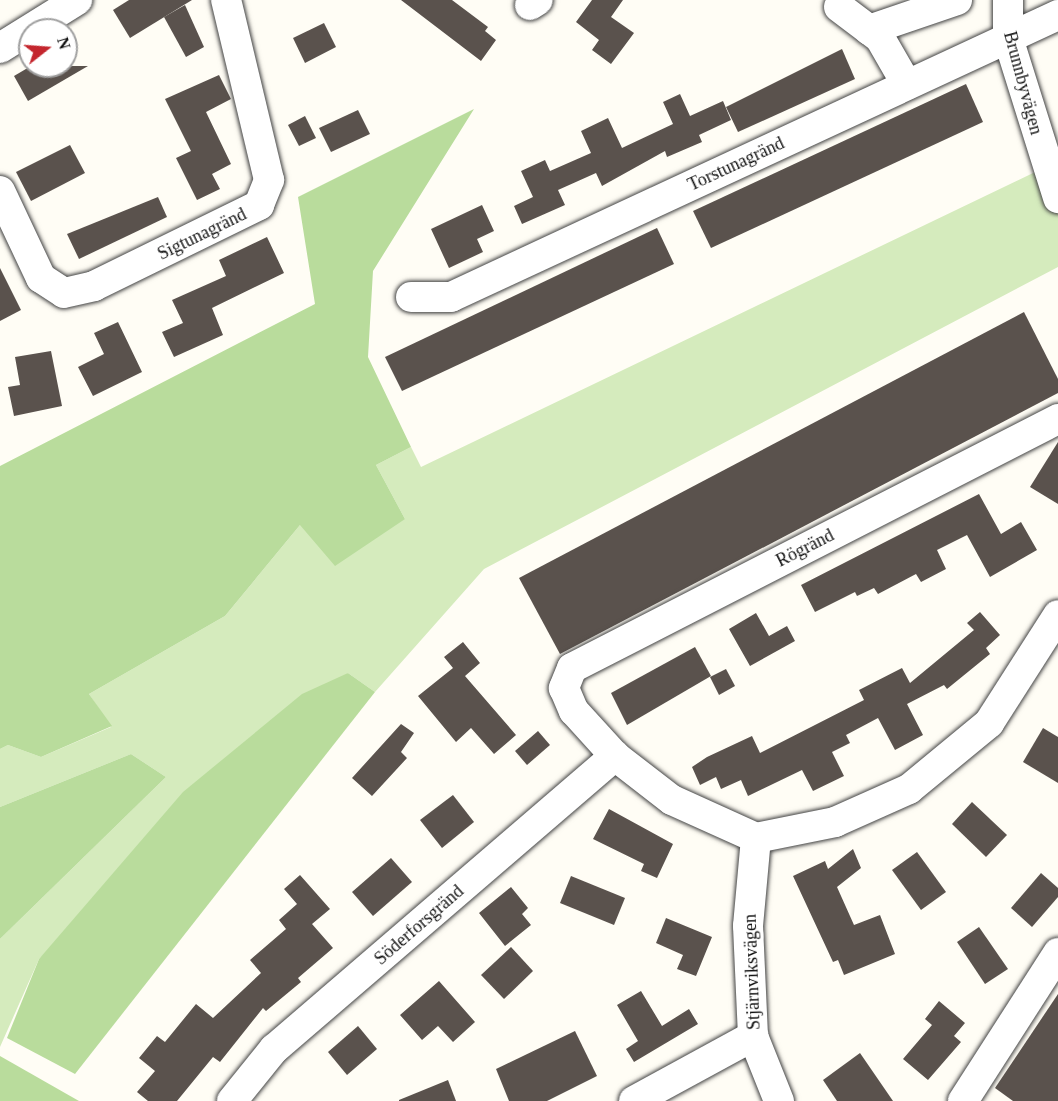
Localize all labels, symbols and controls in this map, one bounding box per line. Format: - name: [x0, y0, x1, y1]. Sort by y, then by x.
- north arrow: [18, 18, 78, 78]
- street label: Brunnbyvägen: [999, 29, 1047, 137]
- text: N: [54, 35, 74, 51]
- street label: Torstunagränd: [684, 132, 788, 196]
- street label: Sigtunagränd: [154, 203, 250, 265]
- street label: Rögränd: [772, 524, 838, 572]
- street label: Söderforsgränd: [370, 880, 468, 970]
- street label: Stjärnviksvägen: [739, 914, 765, 1030]

